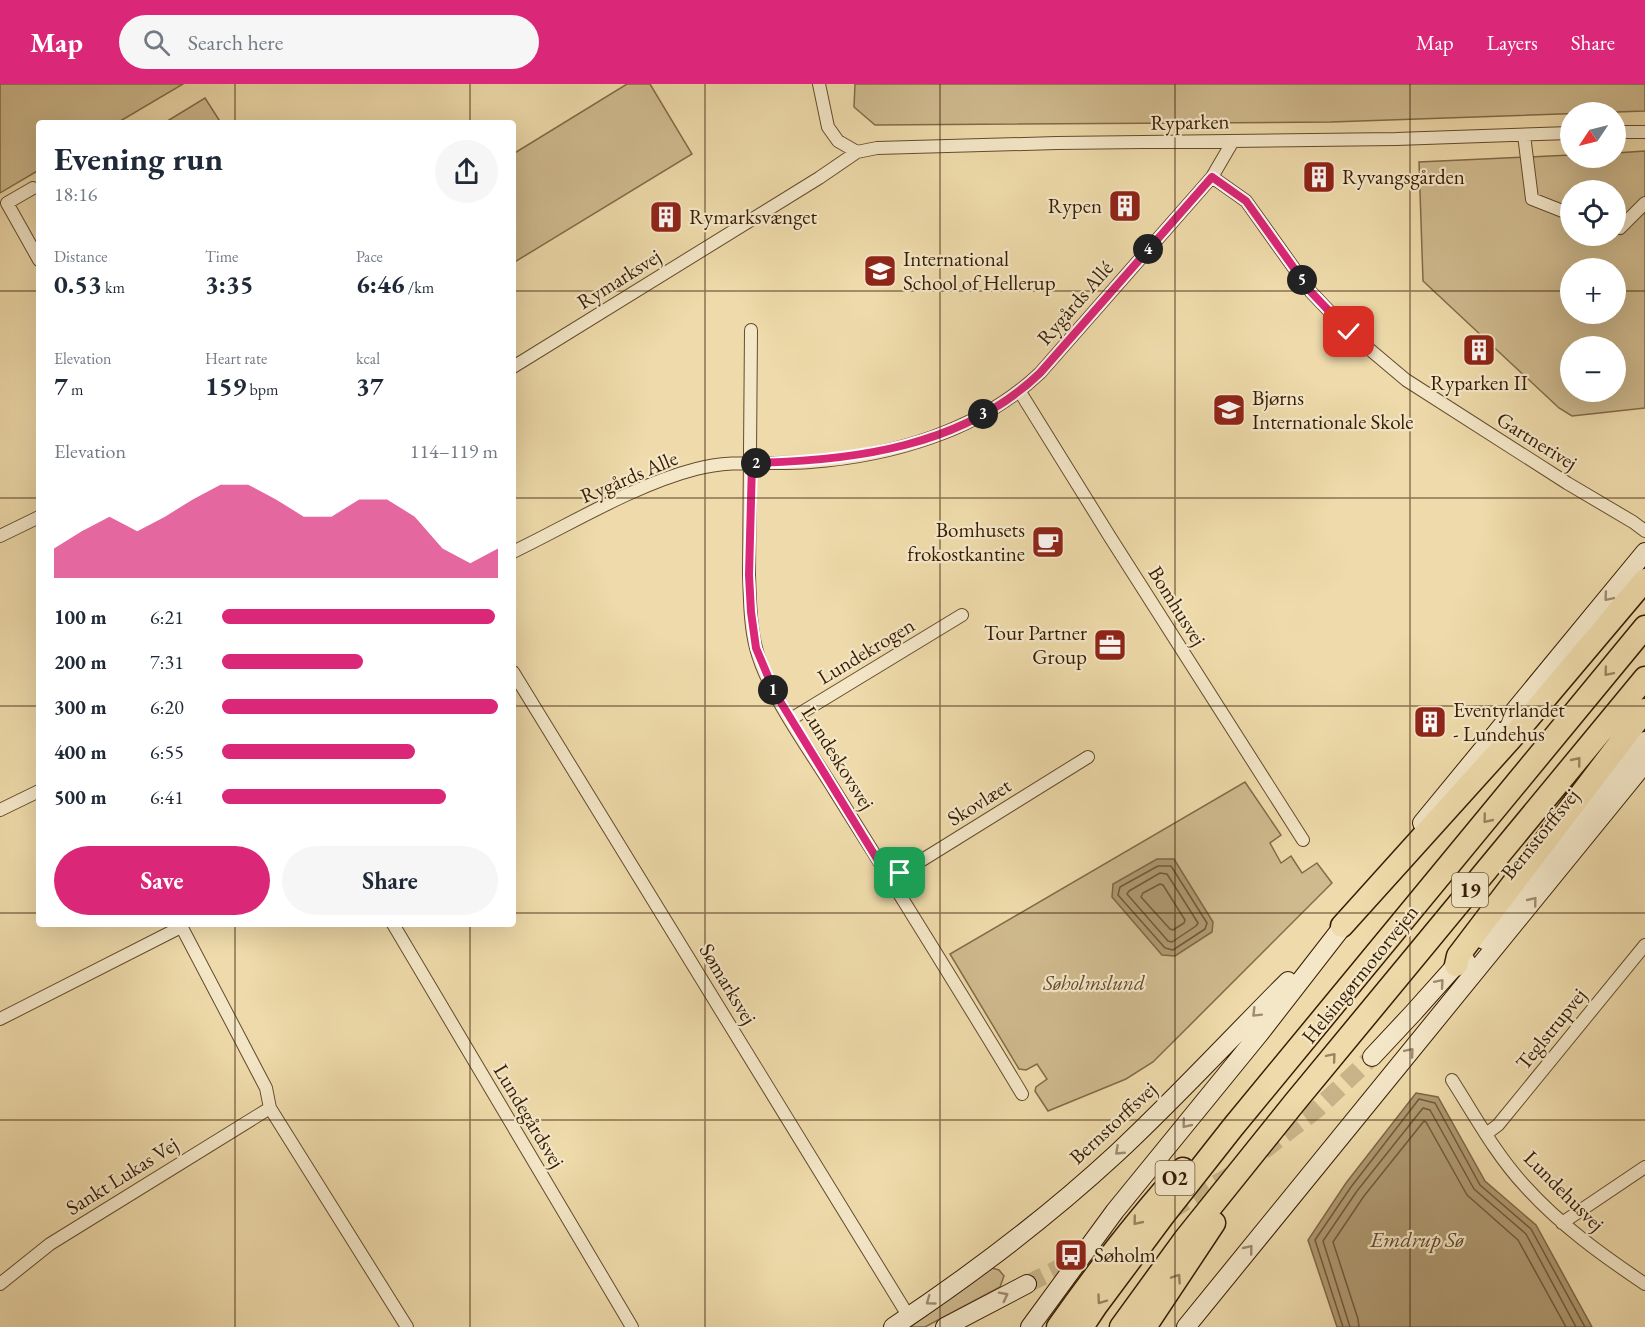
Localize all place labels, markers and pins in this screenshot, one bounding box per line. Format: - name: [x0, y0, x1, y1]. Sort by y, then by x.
- building icon: Ryvangsgården: [1301, 159, 1337, 195]
- place label: Ryvangsgården: [1342, 163, 1465, 190]
- building icon: Rypen: [1107, 188, 1143, 224]
- place label: Rypen: [1048, 192, 1102, 219]
- building icon: Rymarksvænget: [648, 199, 684, 235]
- place label: Rymarksvænget: [689, 203, 818, 230]
- pin: 4: [1133, 234, 1163, 264]
- place label: International School of Hellerup: [903, 245, 1056, 296]
- school or university icon: International School of Hellerup: [862, 253, 898, 289]
- pin: 5: [1287, 265, 1317, 295]
- pin: [1323, 306, 1374, 357]
- building icon: Ryparken II: [1461, 332, 1497, 368]
- place label: Ryparken II: [1430, 369, 1528, 396]
- place label: Bjørns Internationale Skole: [1252, 384, 1413, 435]
- school or university icon: Bjørns Internationale Skole: [1211, 392, 1247, 428]
- pin: 3: [968, 399, 998, 429]
- pin: 2: [741, 448, 771, 478]
- place label: Bomhusets frokostkantine: [907, 516, 1025, 567]
- cafe icon: Bomhusets frokostkantine: [1030, 524, 1066, 560]
- place label: Tour Partner Group: [984, 619, 1087, 670]
- office icon: Tour Partner Group: [1092, 627, 1128, 663]
- pin: 1: [758, 675, 788, 705]
- place label: Eventyrlandet - Lundehus: [1453, 696, 1565, 747]
- building icon: Eventyrlandet - Lundehus: [1412, 704, 1448, 740]
- pin: [874, 847, 925, 898]
- bus stop icon: Søholm: [1053, 1237, 1089, 1273]
- place label: Søholm: [1094, 1241, 1156, 1268]

